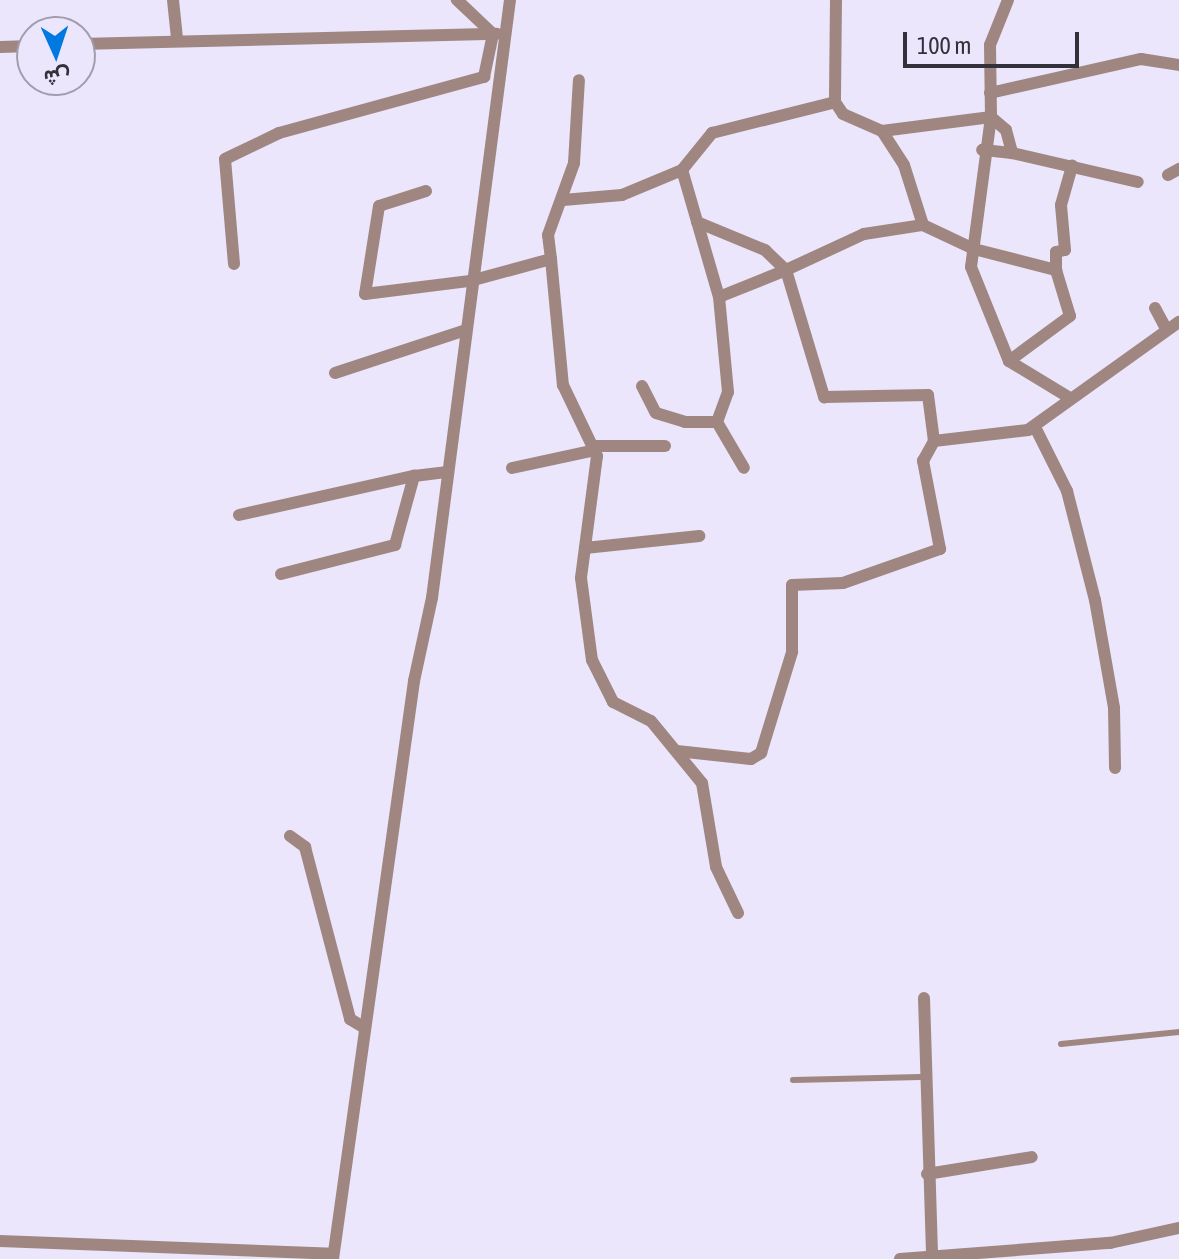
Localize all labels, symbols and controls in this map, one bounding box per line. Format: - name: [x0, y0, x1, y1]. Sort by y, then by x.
- north arrow: [16, 16, 96, 96]
- scale bar: [907, 16, 1083, 66]
- text: 100 m: [917, 32, 971, 59]
- text: ش: [43, 64, 71, 92]

